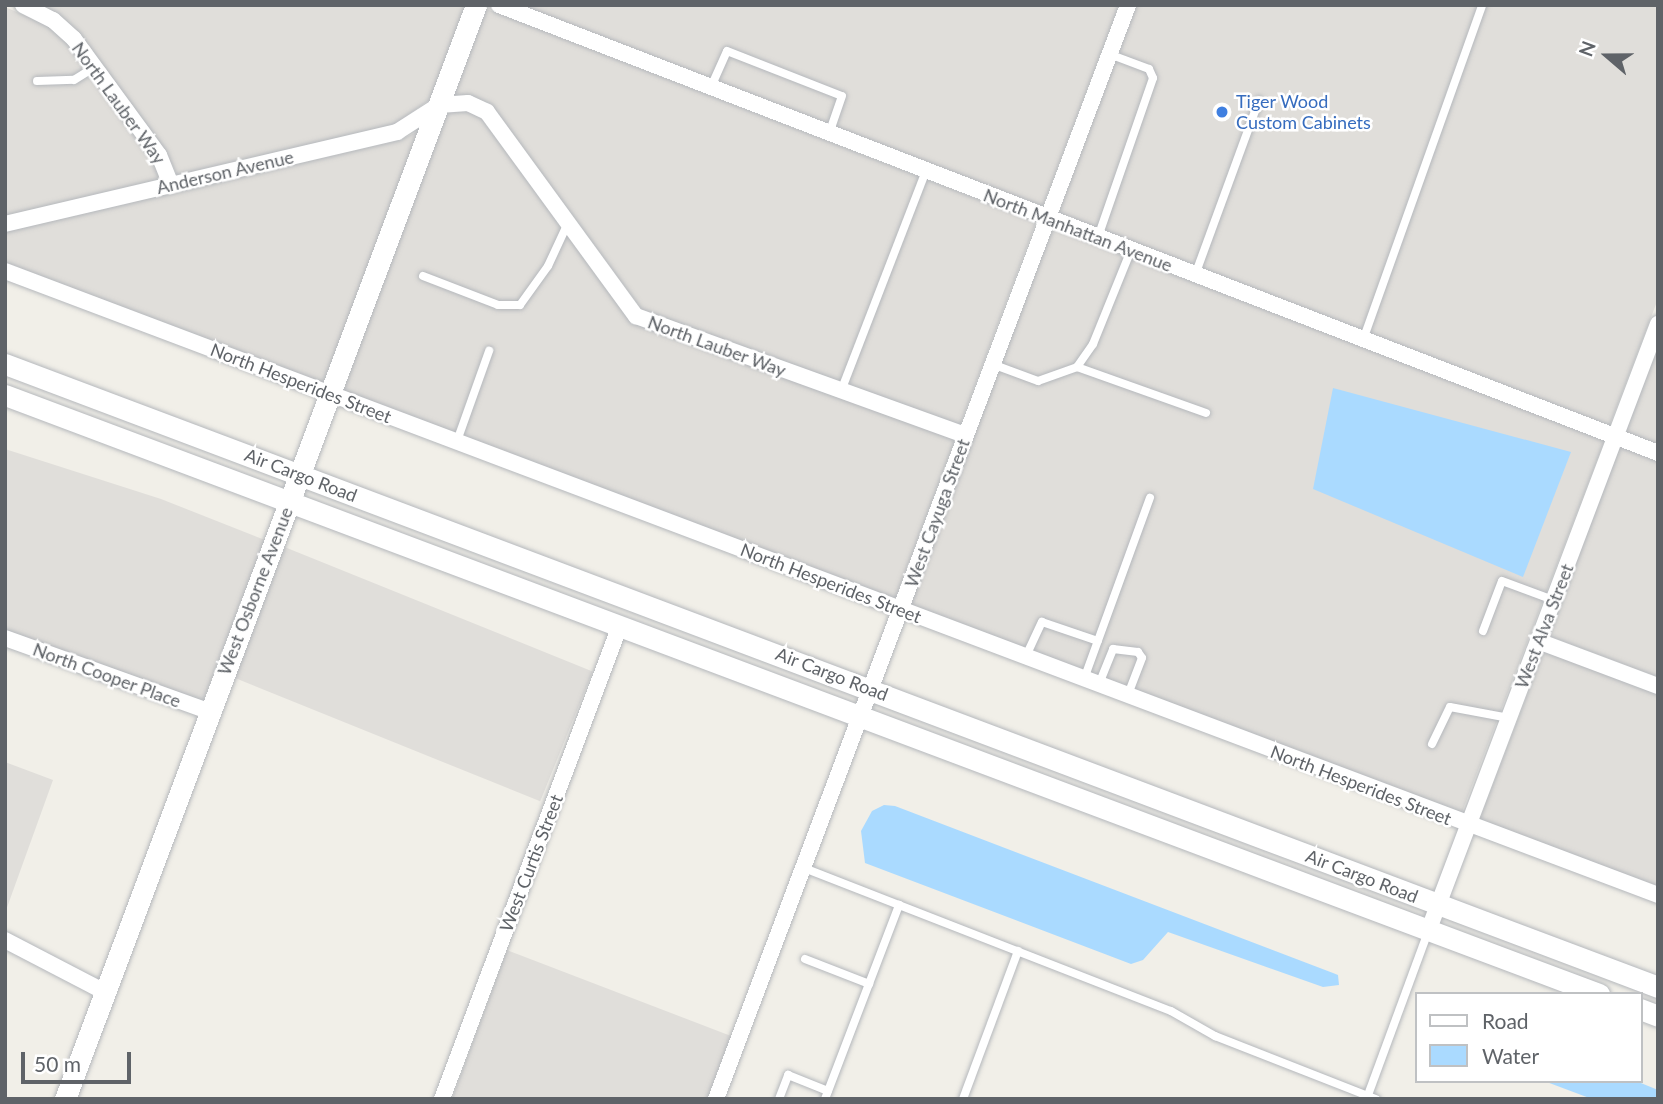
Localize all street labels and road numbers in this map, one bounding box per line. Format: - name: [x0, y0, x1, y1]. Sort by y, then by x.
- street label: North Lauber Way: [67, 38, 171, 168]
- street label: Anderson Avenue: [154, 146, 296, 198]
- street label: North Manhattan Avenue: [980, 184, 1176, 276]
- street label: North Lauber Way: [645, 311, 789, 381]
- street label: North Hesperides Street: [208, 339, 394, 427]
- street label: West Cayuga Street: [900, 436, 974, 590]
- street label: Air Cargo Road: [242, 444, 360, 506]
- street label: West Osborne Avenue: [213, 504, 297, 678]
- street label: North Hesperides Street: [738, 539, 924, 627]
- street label: West Alva Street: [1510, 560, 1578, 692]
- street label: North Cooper Place: [30, 638, 184, 712]
- street label: Air Cargo Road: [773, 643, 891, 705]
- street label: North Hesperides Street: [1268, 741, 1454, 829]
- street label: West Curtis Street: [495, 791, 567, 935]
- street label: Air Cargo Road: [1303, 845, 1421, 907]

